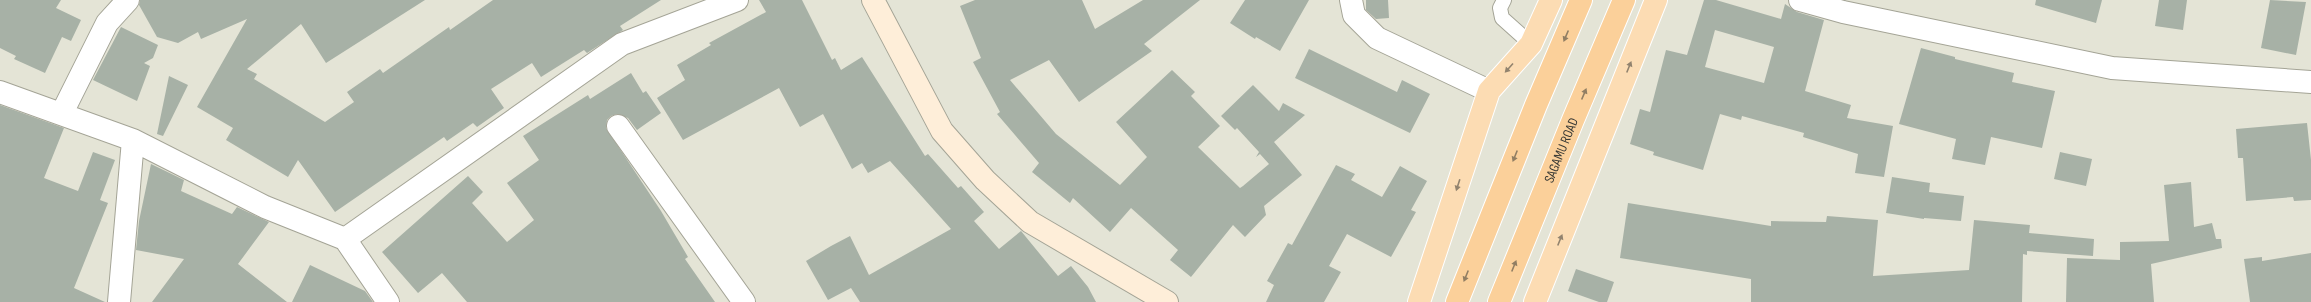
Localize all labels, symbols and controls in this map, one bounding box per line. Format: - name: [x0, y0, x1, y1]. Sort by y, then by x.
- one-way arrow: [1563, 30, 1569, 41]
- one-way arrow: [1627, 61, 1633, 73]
- one-way arrow: [1505, 63, 1514, 74]
- one-way arrow: [1581, 88, 1587, 99]
- street label: SAGAMU ROAD: [1540, 115, 1582, 185]
- one-way arrow: [1512, 150, 1518, 162]
- one-way arrow: [1455, 180, 1461, 192]
- one-way arrow: [1557, 234, 1563, 245]
- one-way arrow: [1511, 259, 1517, 271]
- one-way arrow: [1463, 271, 1469, 283]

